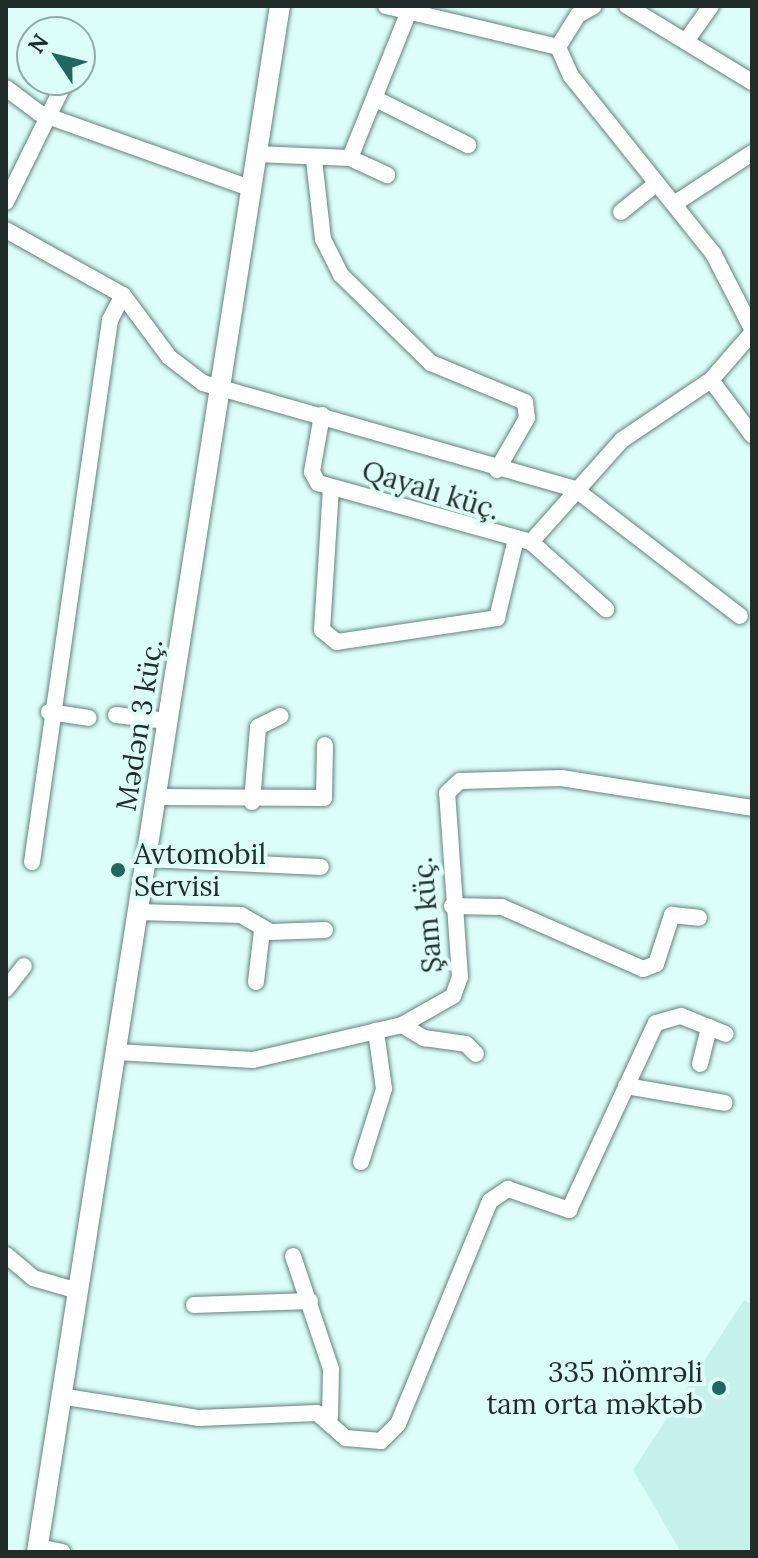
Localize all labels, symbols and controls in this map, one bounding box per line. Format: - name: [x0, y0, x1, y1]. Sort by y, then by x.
- north arrow: [16, 16, 96, 96]
- text: N: [22, 28, 54, 58]
- street label: Qayalı küç.: [358, 453, 504, 527]
- street label: Mədən 3 küç.: [109, 637, 169, 813]
- place label: Avtomobil Servisi: [134, 837, 266, 903]
- street label: Şam küç.: [405, 856, 449, 974]
- marker: Avtomobil Servisi: [109, 861, 127, 879]
- place label: 335 nömrəli tam orta məktəb: [486, 1355, 703, 1421]
- marker: 335 nömrəli tam orta məktəb: [710, 1379, 728, 1397]

